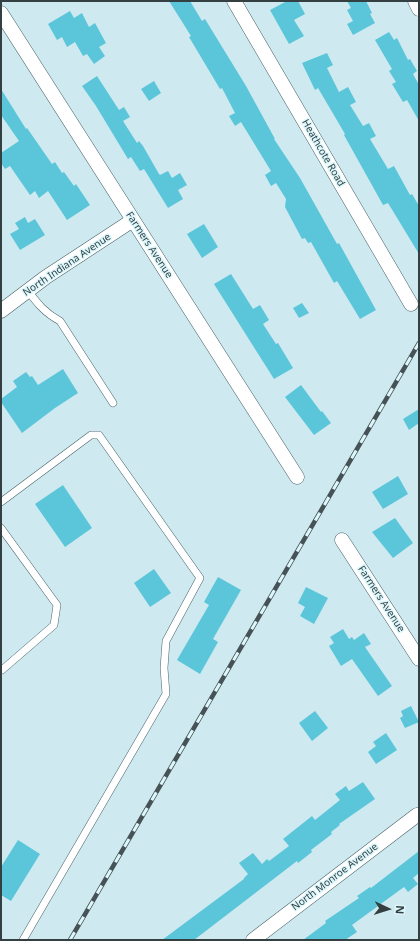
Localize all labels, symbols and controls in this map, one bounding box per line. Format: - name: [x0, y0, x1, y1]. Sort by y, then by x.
- street label: Heathcote Road: [299, 117, 347, 189]
- street label: Farmers Avenue: [123, 210, 175, 280]
- street label: North Indiana Avenue: [21, 231, 113, 299]
- street label: Farmers Avenue: [355, 564, 407, 634]
- street label: North Monroe Avenue: [290, 841, 380, 913]
- north arrow: [368, 889, 408, 929]
- text: N: [393, 905, 408, 915]

